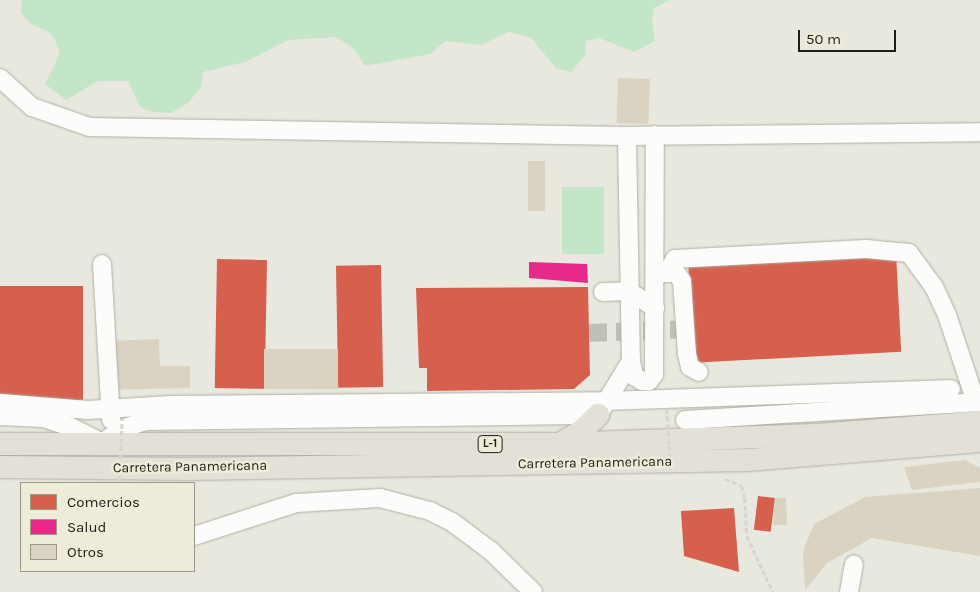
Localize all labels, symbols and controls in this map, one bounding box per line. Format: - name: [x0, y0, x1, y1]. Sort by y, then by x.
- scale bar: [800, 20, 898, 52]
- text: 50 m: [806, 30, 841, 48]
- road number: L-1: [478, 434, 502, 454]
- street label: Carretera Panamericana: [518, 453, 672, 473]
- street label: Carretera Panamericana: [113, 457, 267, 477]
- legend: [20, 482, 195, 572]
- text: Comercios: [67, 493, 140, 511]
- text: Salud: [67, 518, 107, 536]
- text: Otros: [67, 543, 104, 561]

